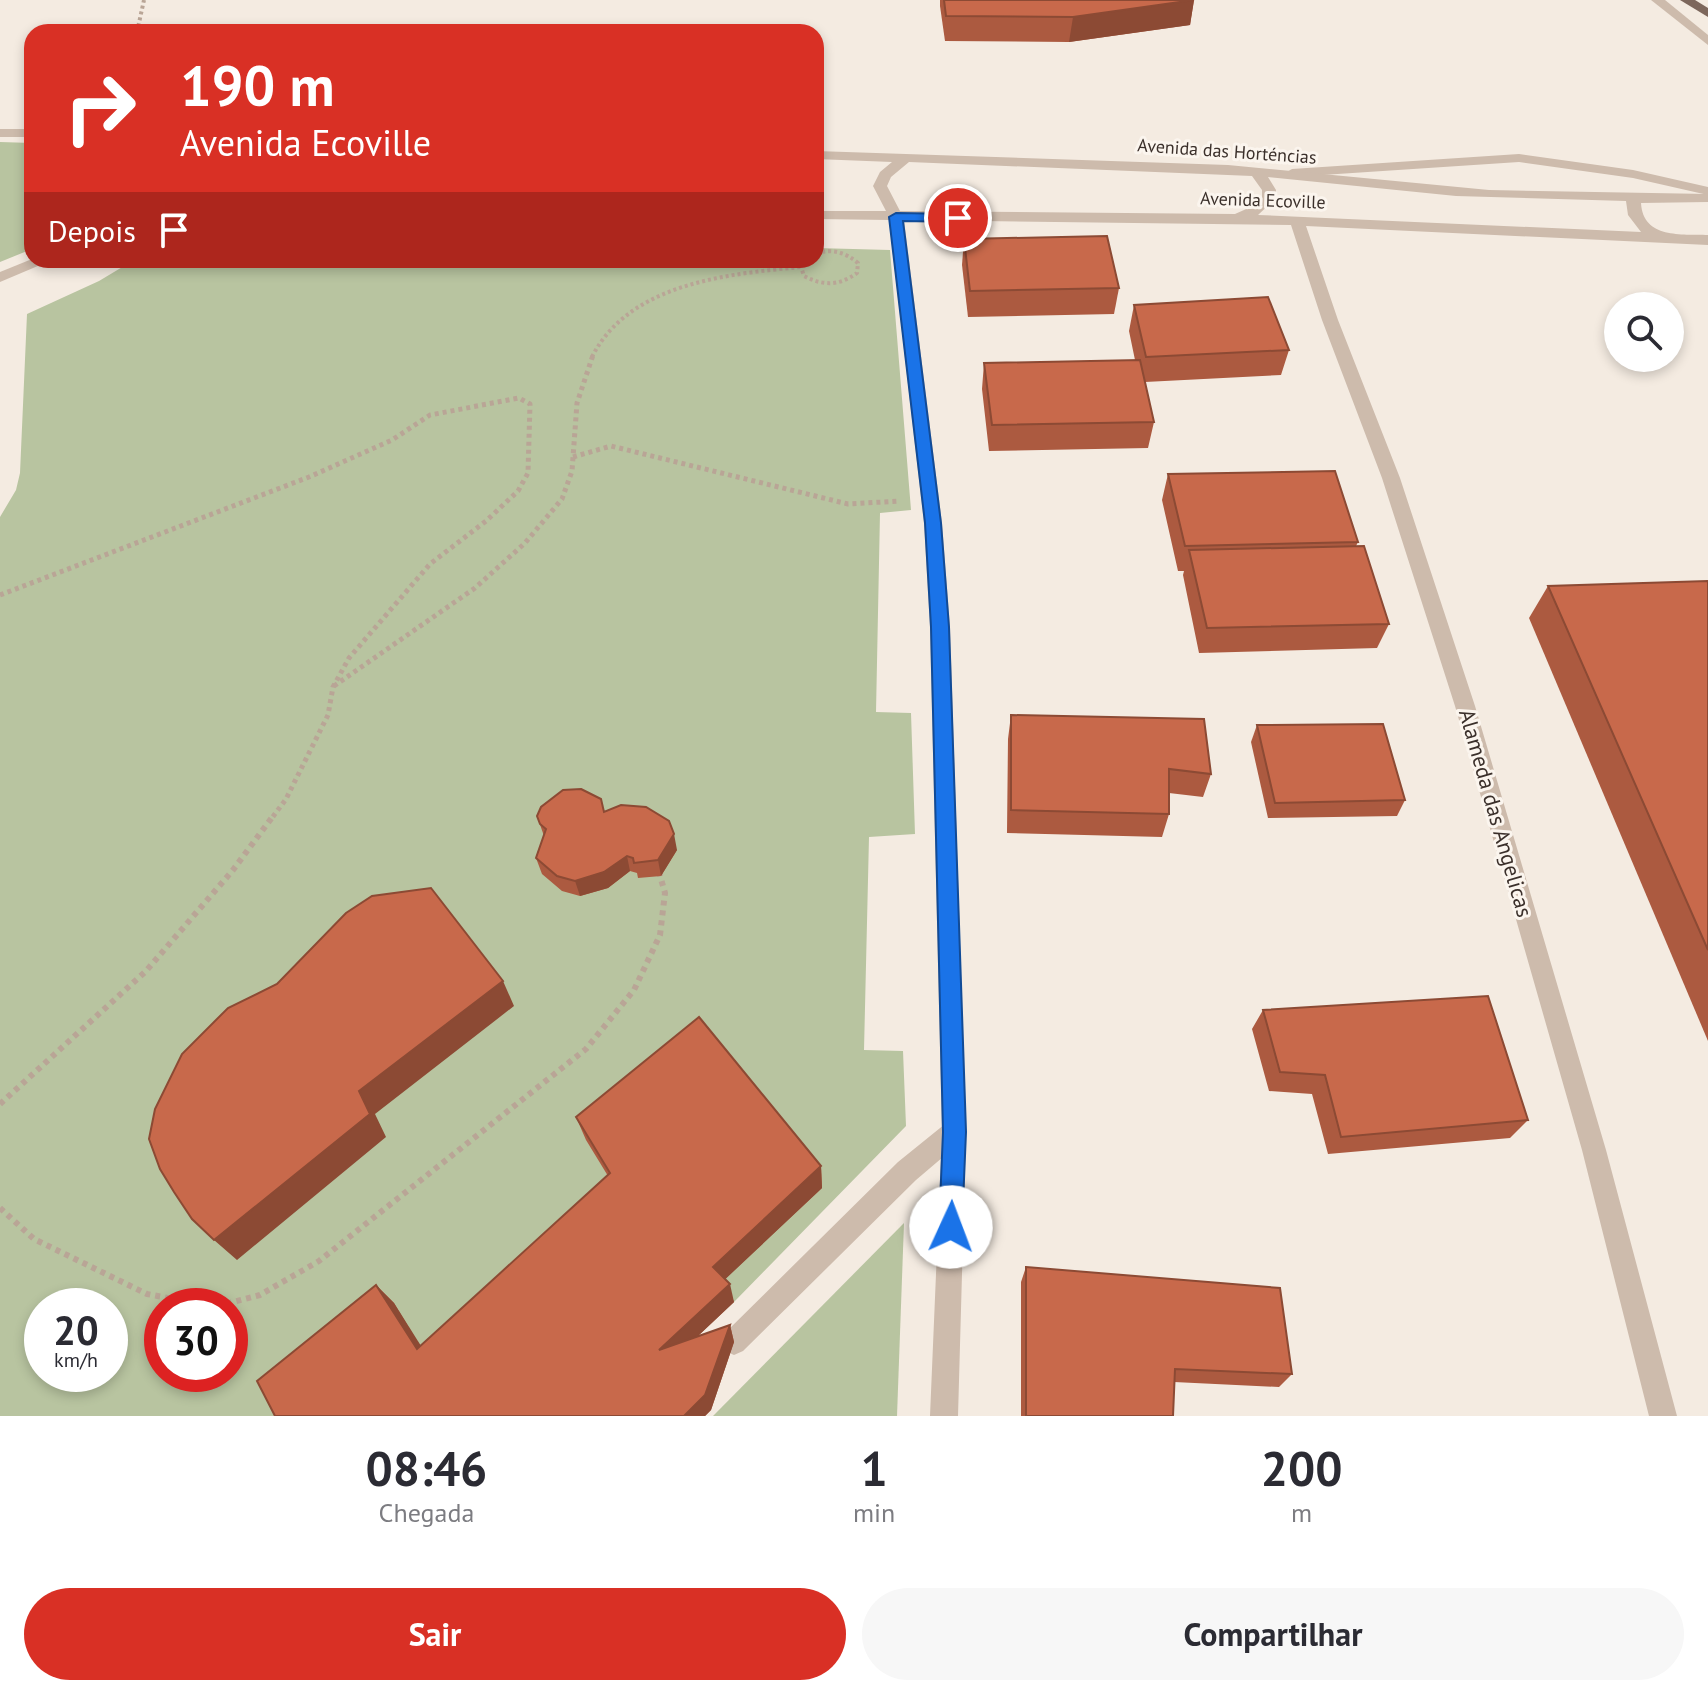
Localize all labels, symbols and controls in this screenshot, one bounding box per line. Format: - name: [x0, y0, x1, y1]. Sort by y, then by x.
- text: 190 m: [180, 49, 335, 121]
- icon: right: [48, 56, 152, 160]
- text: Avenida Ecoville: [180, 119, 431, 166]
- street label: Avenida das Horténcias: [1137, 133, 1317, 169]
- pin: [924, 184, 992, 252]
- street label: Avenida Ecoville: [1200, 186, 1326, 214]
- icon: arrive: [936, 196, 980, 240]
- icon: arrive: [152, 208, 196, 252]
- text: Depois: [48, 211, 136, 250]
- map controls: [1604, 292, 1684, 372]
- button: search: [1604, 292, 1684, 372]
- street label: Alameda das Angelicas: [1453, 706, 1539, 920]
- position arrow: [909, 1185, 993, 1269]
- speed limit sign: 30: [144, 1288, 248, 1392]
- text: 20: [53, 1304, 99, 1356]
- text: km/h: [54, 1347, 98, 1373]
- text: 08:46: [366, 1437, 487, 1499]
- text: 1: [860, 1437, 888, 1499]
- text: 200: [1261, 1437, 1342, 1499]
- text: Chegada: [379, 1496, 474, 1529]
- text: min: [853, 1496, 895, 1529]
- text: m: [1291, 1496, 1312, 1529]
- button: Sair: [24, 1588, 846, 1680]
- button: Compartilhar: [862, 1588, 1684, 1680]

